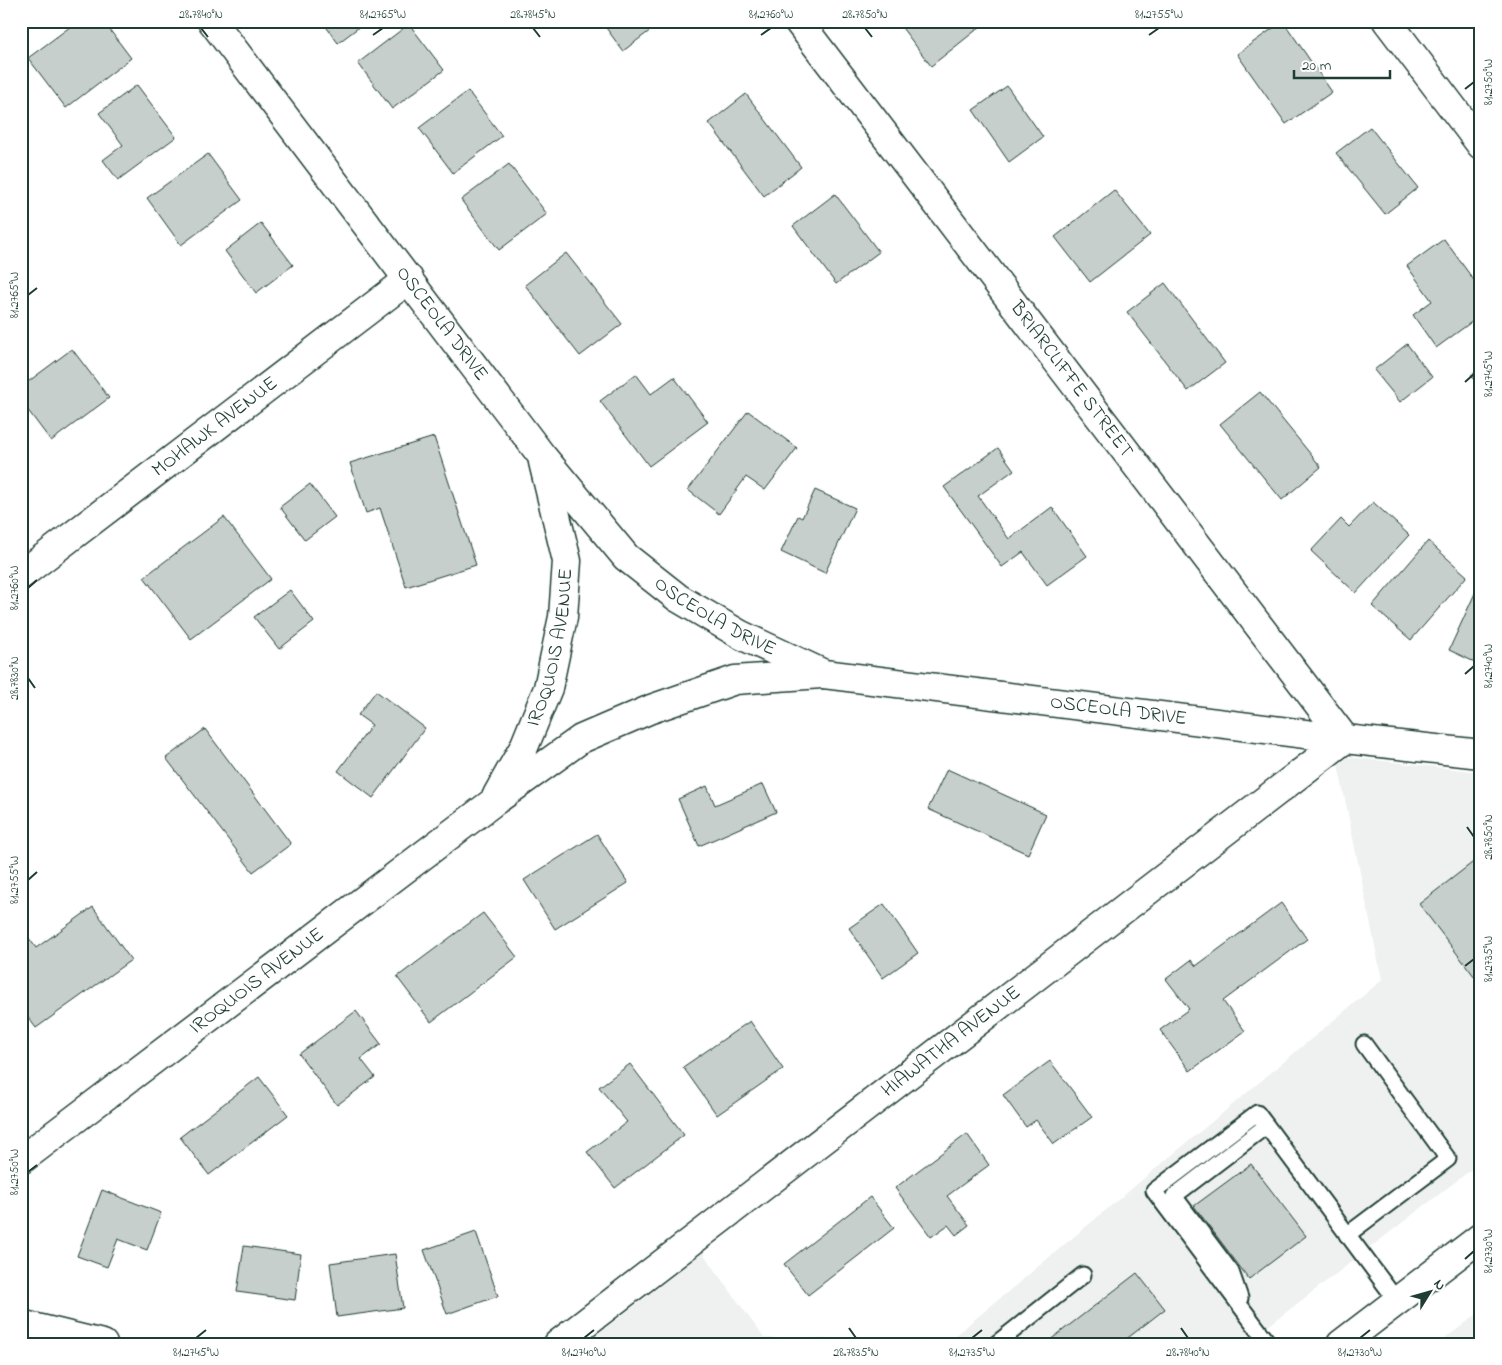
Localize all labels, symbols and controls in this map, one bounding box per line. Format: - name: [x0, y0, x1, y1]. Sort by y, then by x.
- text: 28.7840°N: [179, 6, 223, 24]
- text: 81.2765°W: [360, 6, 406, 24]
- text: 28.7845°N: [510, 6, 556, 24]
- text: 81.2760°W: [749, 6, 793, 24]
- text: 28.7850°N: [842, 6, 888, 24]
- text: 81.2755°W: [1135, 6, 1183, 24]
- scale bar: [1294, 48, 1391, 80]
- text: 20 m: [1302, 55, 1332, 77]
- text: 81.2750°W: [1480, 59, 1498, 105]
- street label: OSCEOLA DRIVE: [388, 260, 495, 387]
- text: 81.2765°W: [6, 272, 24, 318]
- street label: BRIARCLIFFE STREET: [1002, 295, 1140, 465]
- text: 81.2745°W: [1480, 351, 1498, 397]
- street label: MOHAWK AVENUE: [146, 370, 284, 484]
- text: 81.2760°W: [6, 566, 24, 610]
- street label: IROQUOIS AVENUE: [519, 567, 581, 731]
- street label: OSCEOLA DRIVE: [647, 570, 781, 664]
- text: 81.2740°W: [1480, 644, 1498, 688]
- text: 28.7830°N: [6, 656, 24, 700]
- street label: OSCEOLA DRIVE: [1048, 688, 1188, 734]
- text: 28.7850°N: [1480, 814, 1498, 860]
- text: 81.2755°W: [6, 856, 24, 904]
- street label: IROQUOIS AVENUE: [183, 921, 330, 1042]
- text: 81.2735°W: [1480, 936, 1498, 982]
- street label: HIAWATHA AVENUE: [875, 979, 1027, 1105]
- text: 81.2750°W: [6, 1149, 24, 1195]
- text: 81.2730°W: [1480, 1229, 1498, 1273]
- north arrow: [1404, 1268, 1454, 1318]
- text: N: [1428, 1275, 1450, 1295]
- text: 81.2745°W: [173, 1344, 219, 1362]
- text: 81.2740°W: [562, 1344, 606, 1362]
- text: 28.7835°N: [833, 1344, 879, 1362]
- text: 81.2735°W: [949, 1344, 995, 1362]
- text: 28.7840°N: [1166, 1344, 1210, 1362]
- text: 81.2730°W: [1338, 1344, 1382, 1362]

